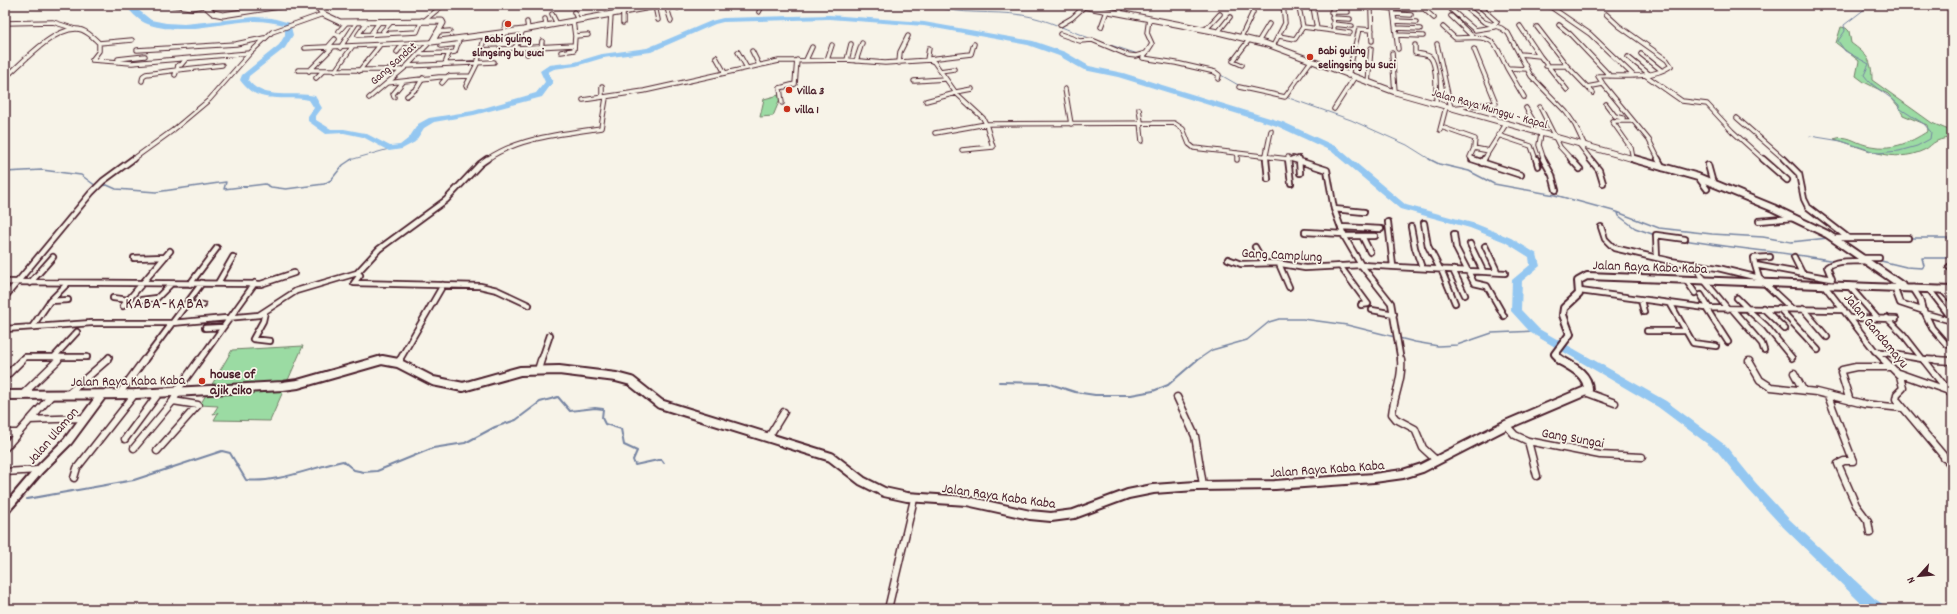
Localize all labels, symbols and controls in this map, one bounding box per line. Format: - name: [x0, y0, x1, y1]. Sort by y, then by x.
- marker: Babi guling slingsing bu suci: [503, 19, 513, 29]
- place label: Babi guling slingsing bu suci: [472, 31, 545, 62]
- street label: Gang Sandat: [367, 38, 421, 90]
- place label: Babi guling selingsing bu Suci: [1318, 43, 1396, 74]
- marker: Babi guling selingsing bu Suci: [1305, 52, 1315, 62]
- place label: Villa 3: [797, 83, 824, 100]
- marker: Villa 3: [784, 85, 794, 95]
- street label: Jalan Raya Munggu - Kapal: [1430, 85, 1550, 134]
- place label: villa 1: [795, 102, 819, 119]
- marker: villa 1: [782, 104, 792, 114]
- street label: Gang Camplung: [1241, 244, 1323, 268]
- street label: Jalan Raya Kaba Kaba: [1592, 256, 1708, 280]
- street label: Jalan Gandamayu: [1838, 289, 1913, 373]
- district label: KABA-KABA: [125, 293, 205, 316]
- place label: house of ajik ciko: [210, 365, 256, 401]
- street label: Jalan Raya Kaba Kaba: [71, 371, 186, 393]
- marker: house of ajik ciko: [197, 376, 207, 386]
- street label: Jalan Ulamon: [23, 403, 84, 469]
- street label: Gang Sungai: [1540, 424, 1606, 454]
- street label: Jalan Raya Kaba Kaba: [1269, 456, 1385, 484]
- street label: Jalan Raya Kaba Kaba: [941, 479, 1057, 515]
- north arrow: [1899, 556, 1939, 596]
- text: N: [1903, 573, 1920, 586]

